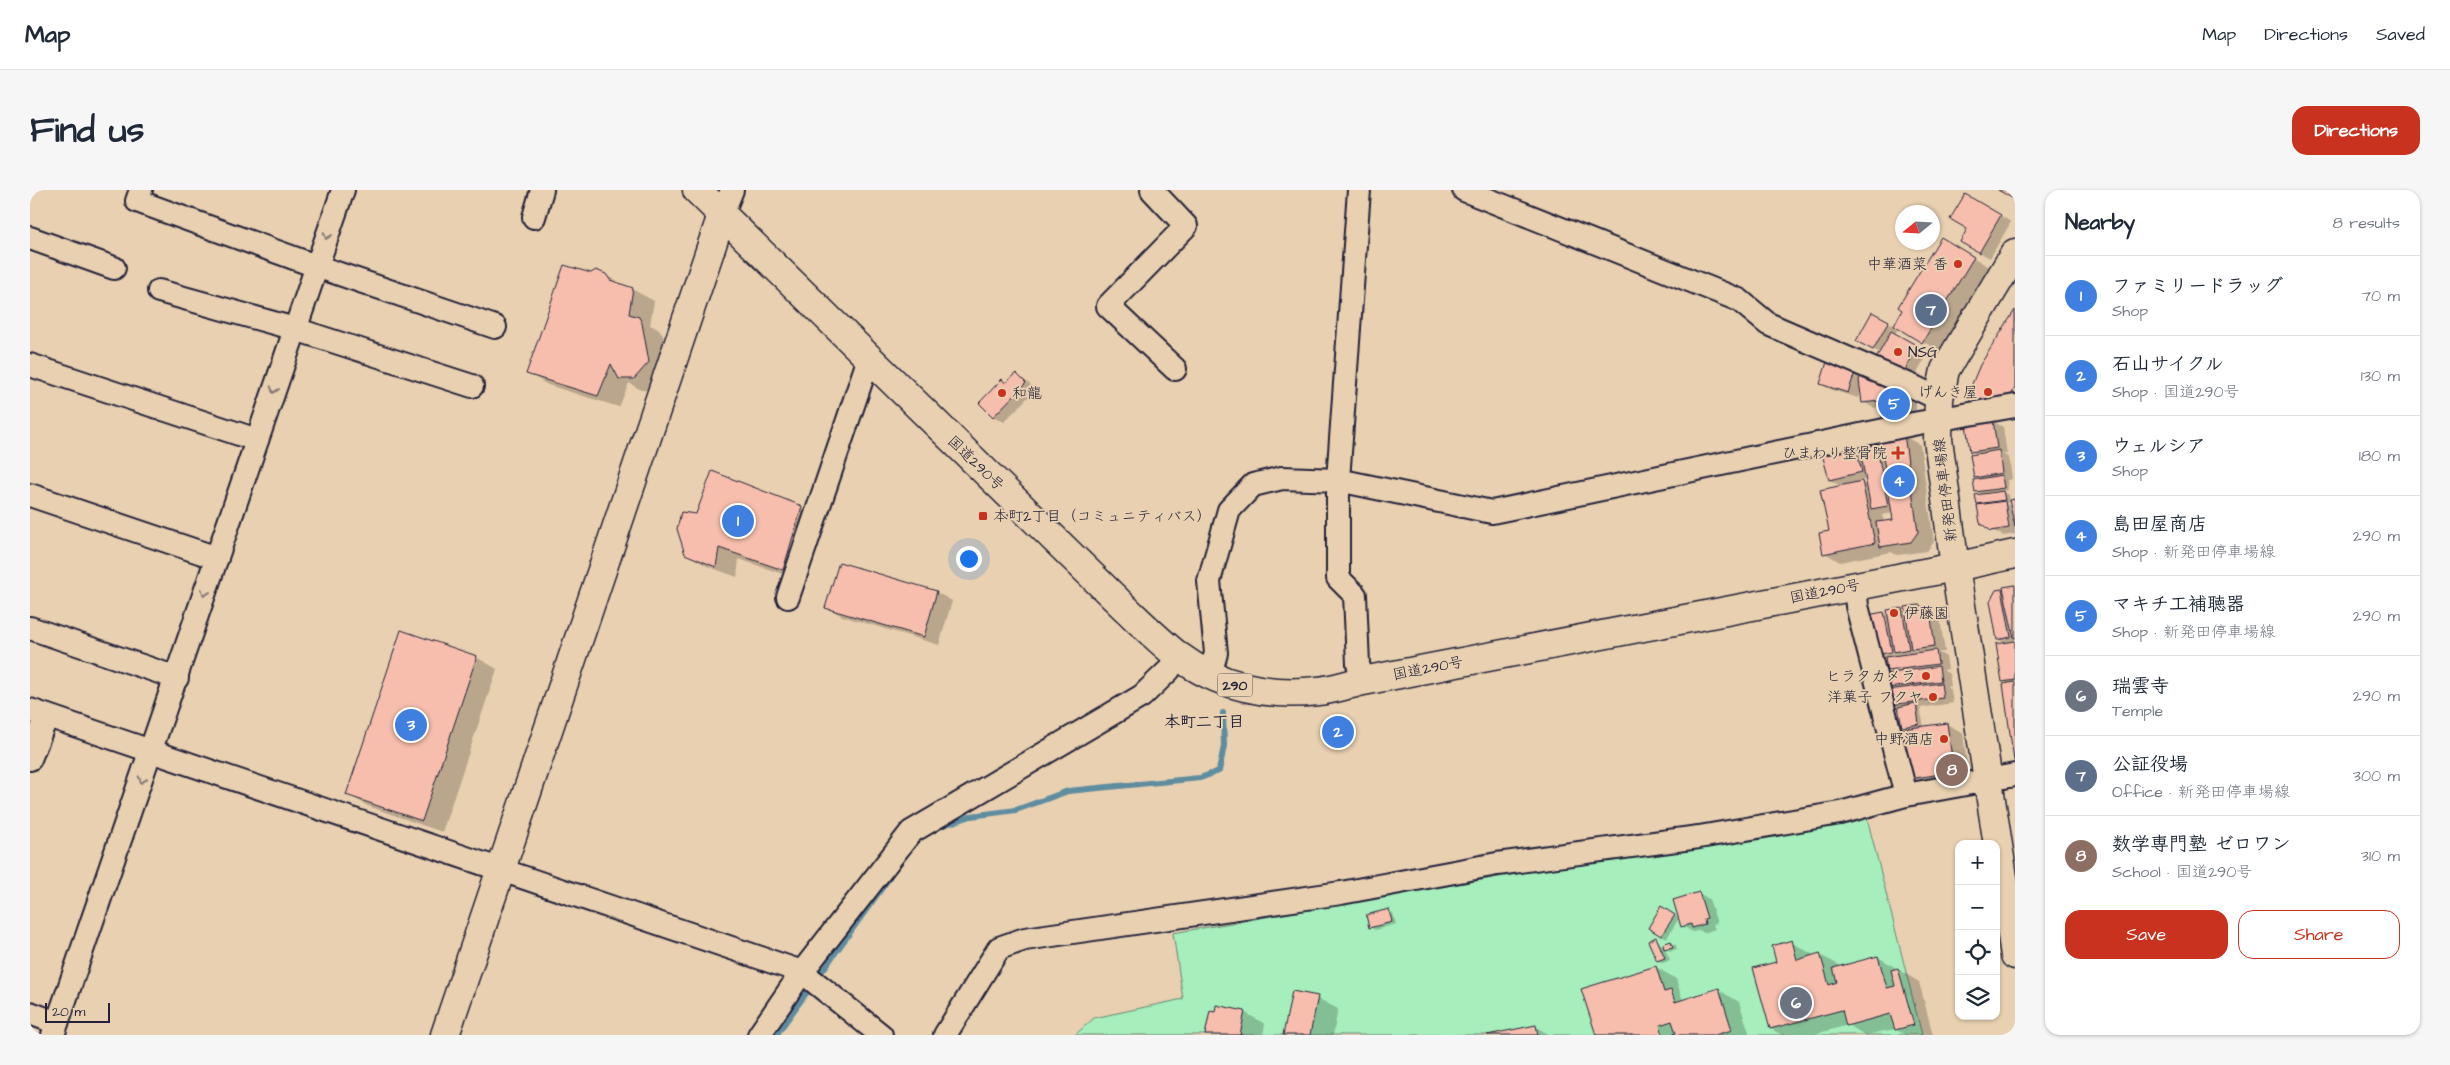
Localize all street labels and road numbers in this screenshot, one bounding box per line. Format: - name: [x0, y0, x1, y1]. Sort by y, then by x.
- street label: 国道290号: [943, 431, 1009, 496]
- street label: 新発田停車場線: [1929, 437, 1962, 543]
- street label: 国道290号: [1788, 574, 1862, 609]
- street label: 国道290号: [1391, 651, 1465, 686]
- road number: 290: [1218, 674, 1252, 696]

